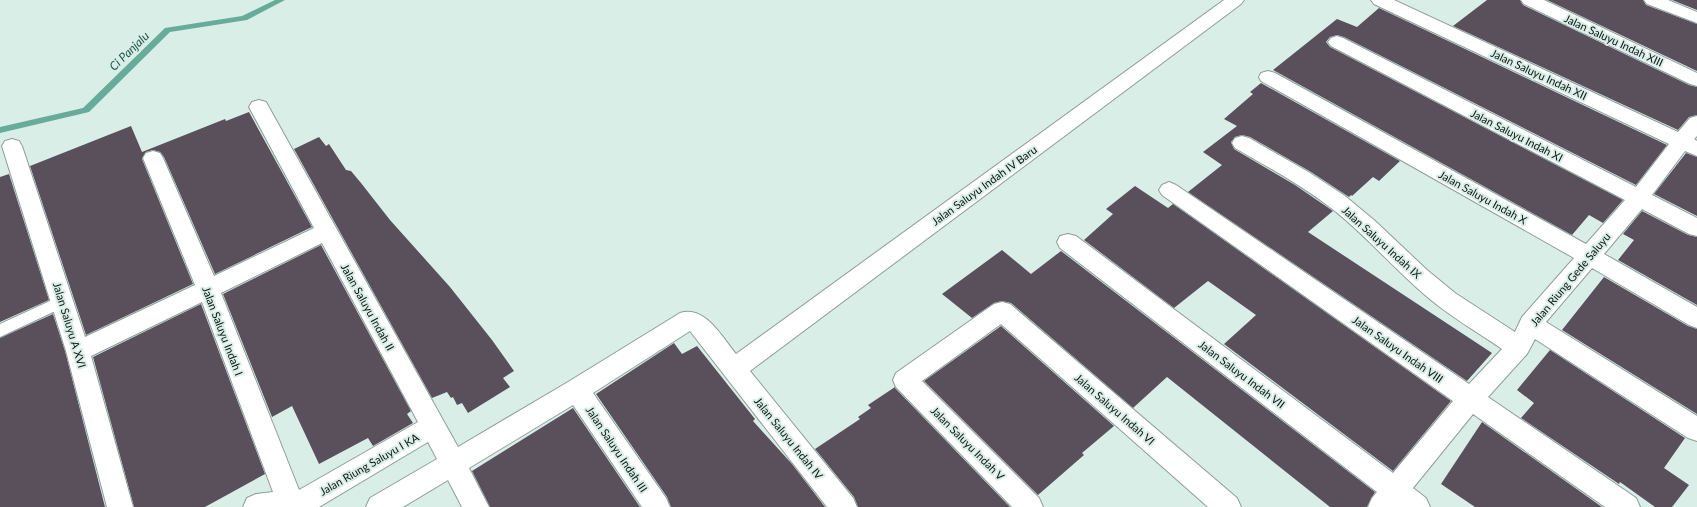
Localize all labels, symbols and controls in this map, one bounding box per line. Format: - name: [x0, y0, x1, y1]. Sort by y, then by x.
- street label: Jalan Saluyu Indah XIII: [1562, 11, 1666, 69]
- water label: Ci Panjalu: [106, 28, 152, 74]
- street label: Jalan Saluyu Indah XII: [1489, 46, 1589, 102]
- street label: Jalan Saluyu Indah XI: [1469, 106, 1565, 164]
- street label: Jalan Saluyu Indah IV Baru: [929, 142, 1039, 228]
- street label: Jalan Saluyu Indah X: [1437, 167, 1530, 227]
- street label: Jalan Saluyu Indah IX: [1340, 203, 1425, 281]
- street label: Jalan Riung Gede Saluyu: [1527, 230, 1613, 328]
- street label: Jalan Saluyu Indah II: [339, 261, 397, 353]
- street label: Jalan Saluyu A XVI: [51, 281, 89, 369]
- street label: Jalan Saluyu Indah I: [200, 285, 246, 377]
- street label: Jalan Saluyu Indah VIII: [1350, 313, 1446, 385]
- street label: Jalan Saluyu Indah VII: [1196, 337, 1288, 411]
- street label: Jalan Saluyu Indah VI: [1072, 371, 1158, 447]
- street label: Jalan Saluyu Indah IV: [752, 394, 826, 482]
- street label: Jalan Saluyu Indah III: [583, 404, 651, 494]
- street label: Jalan Saluyu Indah V: [929, 404, 1008, 483]
- street label: Jalan Riung Saluyu I KA: [317, 430, 421, 498]

